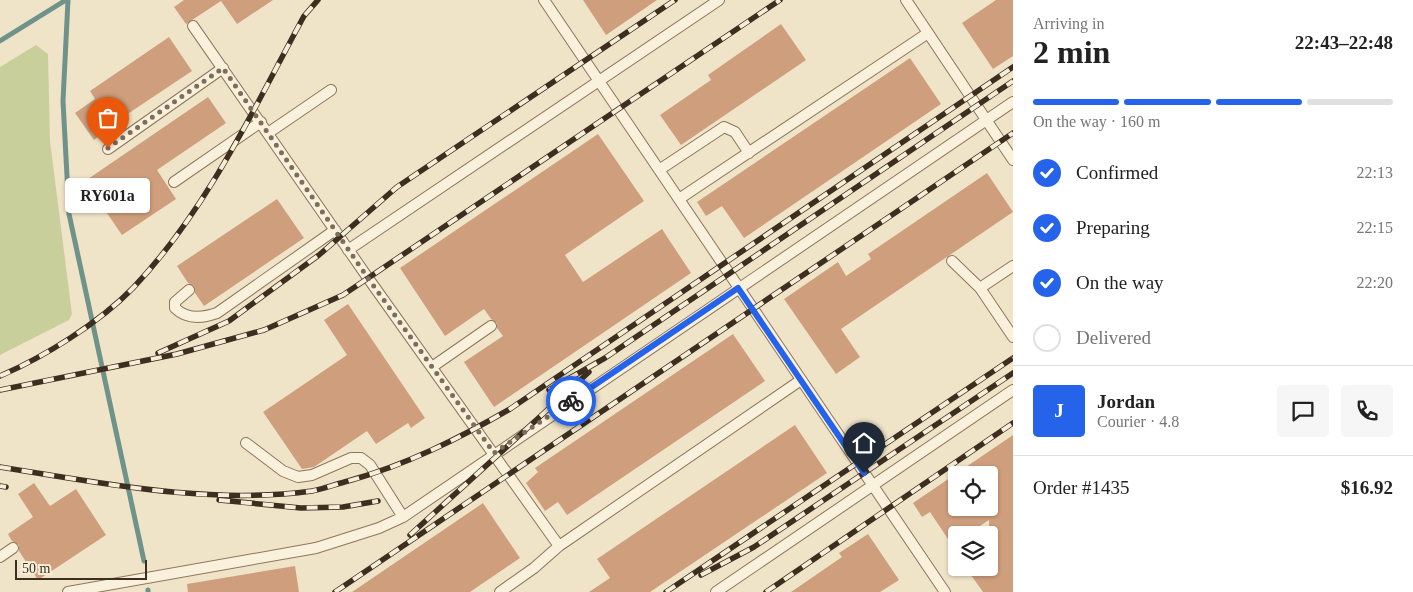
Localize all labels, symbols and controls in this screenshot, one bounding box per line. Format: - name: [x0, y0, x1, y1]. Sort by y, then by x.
- text: Arriving in: [1033, 15, 1105, 32]
- text: 22:43–22:48: [1295, 32, 1393, 53]
- text: 2 min: [1033, 34, 1110, 70]
- pin: [87, 97, 129, 148]
- icon: bag: [94, 104, 122, 132]
- text: On the way · 160 m: [1033, 113, 1161, 130]
- icon: check: [1033, 159, 1061, 187]
- text: Confirmed: [1076, 162, 1158, 183]
- text: 22:13: [1357, 164, 1393, 181]
- callout: RY601a: [66, 178, 150, 213]
- text: RY601a: [80, 187, 135, 204]
- icon: check: [1033, 214, 1061, 242]
- text: Preparing: [1076, 217, 1150, 238]
- text: 22:15: [1357, 219, 1393, 236]
- icon: check: [1033, 269, 1061, 297]
- text: On the way: [1076, 272, 1164, 293]
- text: 22:20: [1357, 274, 1393, 291]
- text: Delivered: [1076, 327, 1151, 348]
- courier: [546, 376, 596, 426]
- button: chat: [1277, 385, 1329, 437]
- button: phone: [1341, 385, 1393, 437]
- icon: bike: [557, 387, 585, 415]
- text: Jordan: [1097, 391, 1155, 412]
- text: J: [1054, 400, 1064, 421]
- text: Courier · 4.8: [1097, 413, 1179, 430]
- pin: [843, 422, 885, 473]
- icon: home: [850, 429, 878, 457]
- map controls: [948, 466, 998, 576]
- button: locate: [948, 466, 998, 516]
- text: Order #1435: [1033, 477, 1130, 498]
- text: $16.92: [1341, 477, 1393, 498]
- button: layers: [948, 526, 998, 576]
- scale bar: [15, 557, 148, 580]
- text: 50 m: [22, 561, 50, 576]

